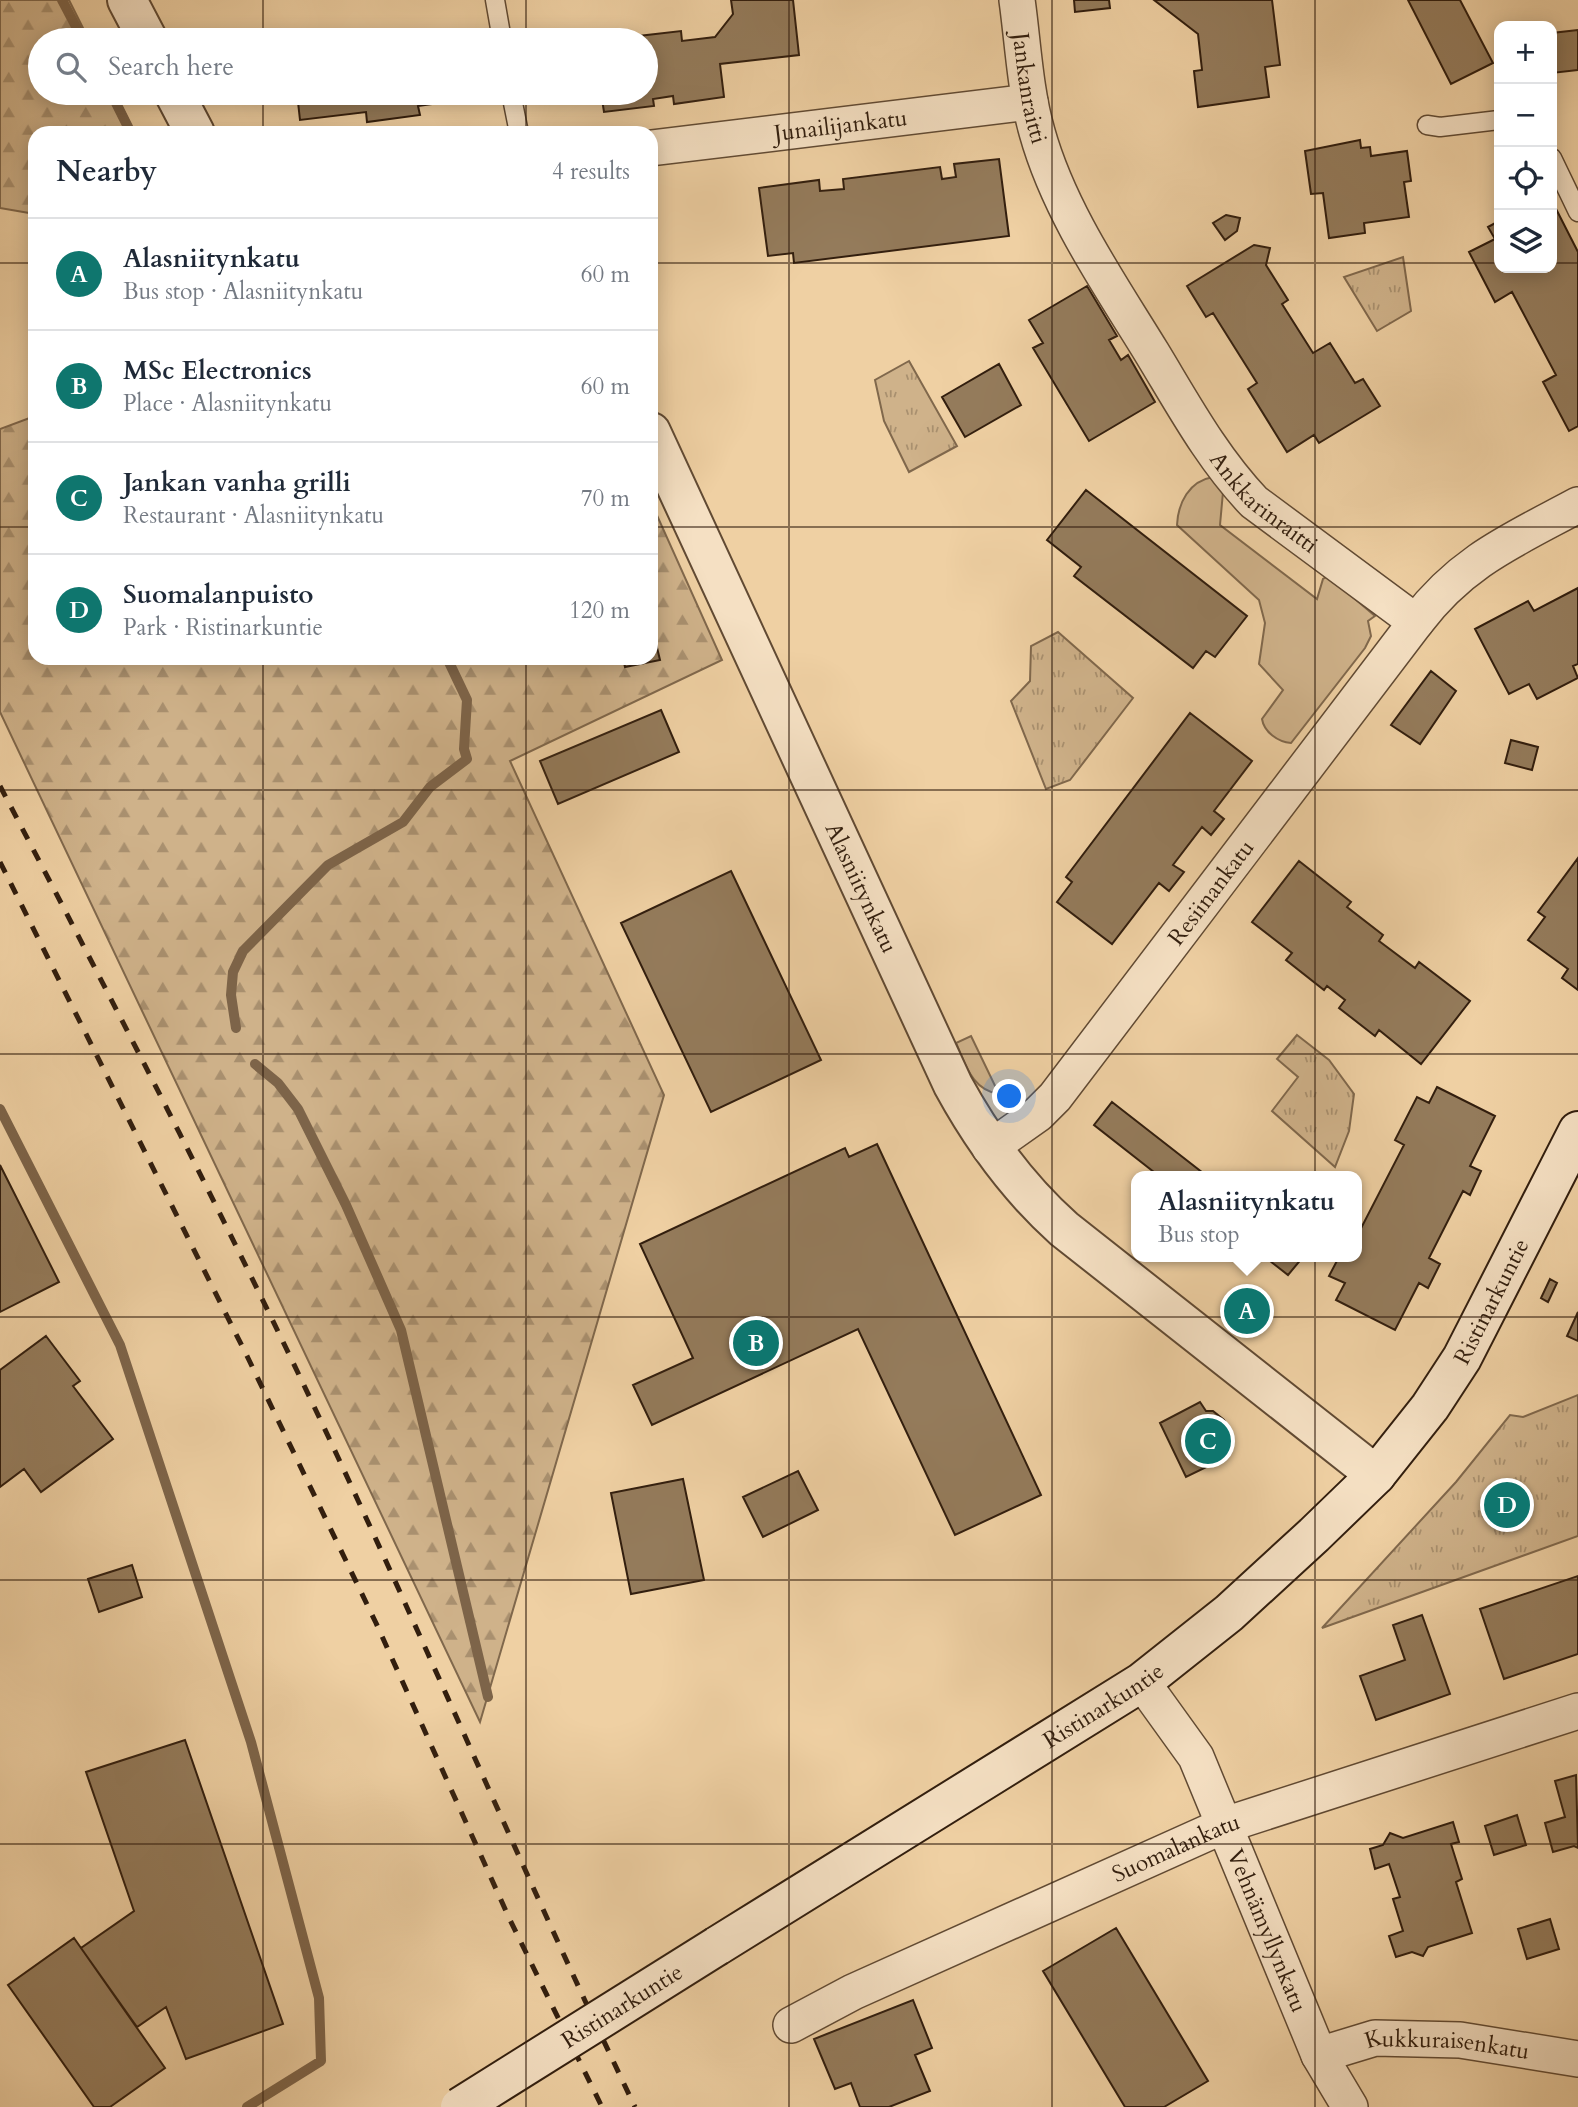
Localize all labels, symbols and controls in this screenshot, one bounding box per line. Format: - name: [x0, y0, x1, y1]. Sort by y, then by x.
- map controls: [1494, 21, 1557, 273]
- button: +: [1494, 21, 1557, 84]
- search box: [28, 28, 658, 105]
- street label: Jankanraitti: [1005, 28, 1055, 147]
- icon: search: [52, 48, 90, 86]
- text: Search here: [108, 49, 234, 84]
- button: −: [1494, 84, 1557, 147]
- street label: Junailijankatu: [769, 102, 909, 149]
- button: locate: [1494, 147, 1557, 210]
- text: Nearby: [56, 151, 157, 192]
- text: 4 results: [552, 156, 630, 187]
- button: layers: [1494, 210, 1557, 273]
- text: Alasniitynkatu: [123, 241, 300, 276]
- text: A: [70, 259, 88, 290]
- text: 60 m: [581, 259, 630, 290]
- text: Bus stop · Alasniitynkatu: [123, 276, 363, 307]
- text: MSc Electronics: [123, 353, 312, 388]
- text: B: [71, 371, 87, 402]
- text: 60 m: [581, 371, 630, 402]
- text: Place · Alasniitynkatu: [123, 388, 332, 419]
- street label: Ankkarinraitti: [1203, 445, 1325, 560]
- text: Jankan vanha grilli: [123, 465, 351, 500]
- text: C: [70, 483, 88, 514]
- text: 70 m: [581, 483, 630, 514]
- text: Restaurant · Alasniitynkatu: [123, 500, 384, 531]
- text: Suomalanpuisto: [123, 577, 314, 612]
- text: D: [69, 595, 89, 626]
- text: 120 m: [569, 595, 630, 626]
- text: Park · Ristinarkuntie: [123, 612, 323, 643]
- street label: Alasniitynkatu: [818, 817, 905, 958]
- street label: Resiinankatu: [1160, 833, 1261, 952]
- your location: [992, 1079, 1026, 1113]
- popup: [1131, 1171, 1362, 1262]
- text: Alasniitynkatu: [1158, 1184, 1335, 1219]
- text: Bus stop: [1158, 1219, 1240, 1250]
- street label: Ristinarkuntie: [1446, 1233, 1536, 1370]
- pin: A: [1224, 1285, 1270, 1337]
- pin: B: [733, 1317, 779, 1369]
- pin: C: [1185, 1415, 1231, 1467]
- pin: D: [1484, 1479, 1530, 1531]
- street label: Ristinarkuntie: [1037, 1655, 1170, 1755]
- street label: Suomalankatu: [1107, 1806, 1244, 1889]
- street label: Vehnämyllynkatu: [1220, 1844, 1315, 2017]
- street label: Ristinarkuntie: [555, 1956, 688, 2055]
- street label: Kukkuraisenkatu: [1361, 2021, 1532, 2066]

